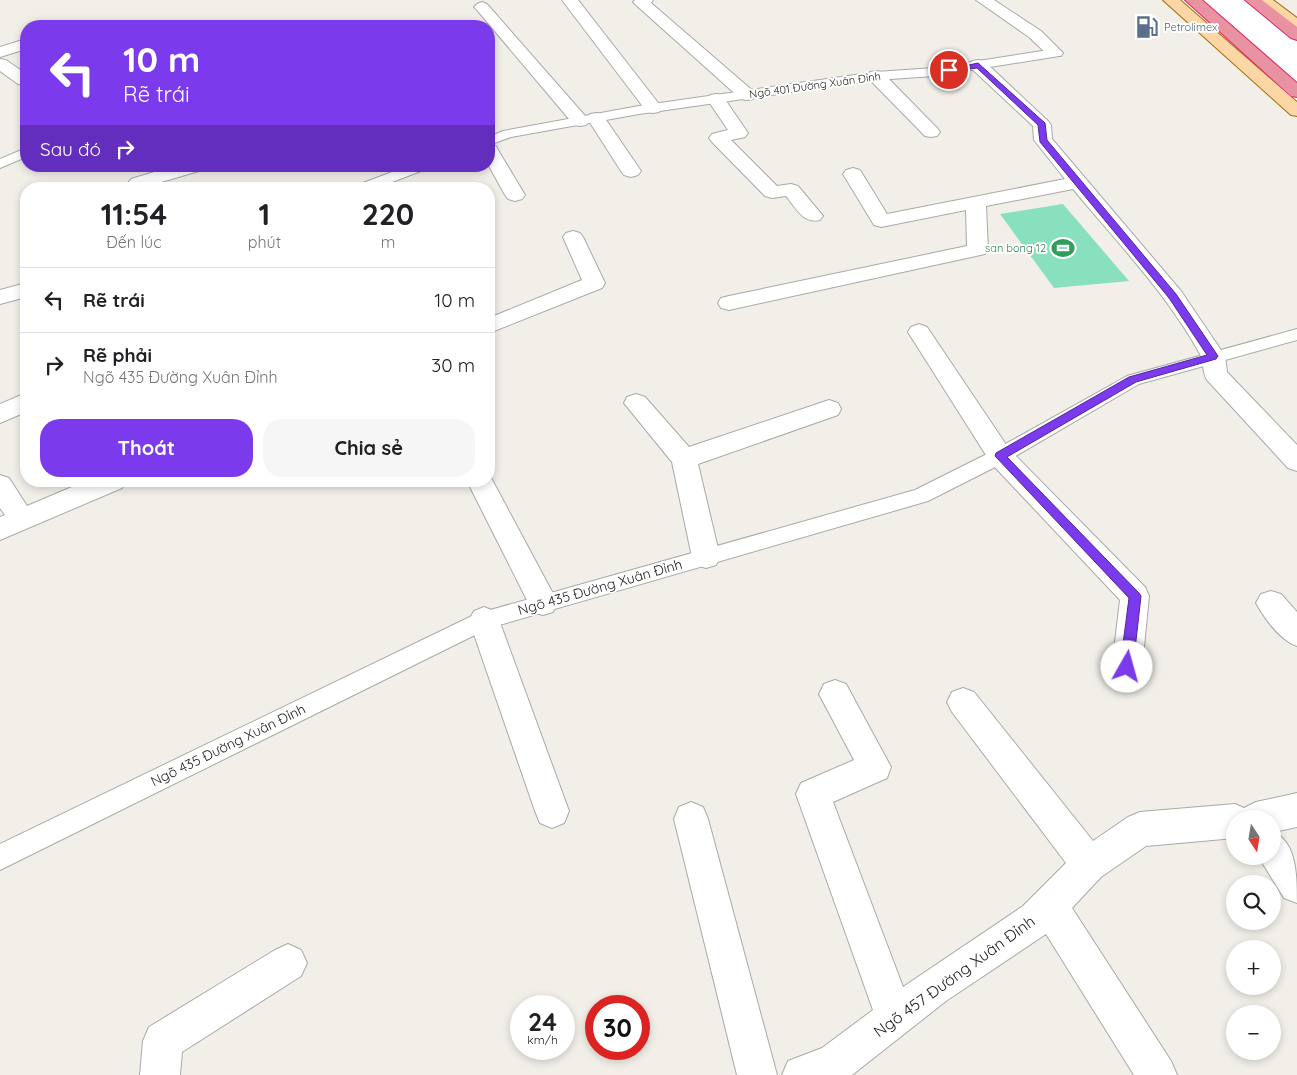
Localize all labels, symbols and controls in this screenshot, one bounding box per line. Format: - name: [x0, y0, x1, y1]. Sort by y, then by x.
- fuel station icon: Petrolimex: [1134, 14, 1160, 40]
- place label: Petrolimex: [1164, 20, 1217, 34]
- text: 10 m: [123, 37, 200, 81]
- icon: left: [40, 40, 105, 105]
- pin: [928, 49, 970, 91]
- icon: arrive: [935, 56, 963, 84]
- street label: Ngõ 401 Đường Xuân Đỉnh: [748, 69, 882, 101]
- text: Rẽ trái: [123, 80, 190, 108]
- icon: right: [111, 135, 139, 163]
- text: Sau đó: [40, 137, 101, 161]
- text: 11:54: [101, 195, 167, 233]
- text: 1: [259, 195, 270, 233]
- text: 220: [362, 195, 414, 233]
- text: Đến lúc: [106, 232, 161, 252]
- text: phút: [248, 232, 281, 252]
- text: m: [381, 232, 395, 252]
- sports icon: san bong 12: [1050, 235, 1076, 261]
- place label: san bong 12: [985, 241, 1046, 255]
- icon: left: [40, 286, 68, 314]
- text: Rẽ trái: [83, 288, 145, 312]
- text: 10 m: [434, 288, 475, 312]
- text: Rẽ phải: [83, 343, 152, 367]
- icon: right: [40, 351, 68, 379]
- text: 30 m: [431, 353, 475, 377]
- text: Ngõ 435 Đường Xuân Đỉnh: [83, 367, 278, 387]
- button: Thoát: [40, 419, 253, 477]
- button: Chia sẻ: [263, 419, 475, 477]
- street label: Ngõ 435 Đường Xuân Đỉnh: [516, 555, 684, 619]
- position arrow: [1100, 640, 1152, 692]
- street label: Ngõ 435 Đường Xuân Đỉnh: [148, 700, 308, 790]
- north arrow: [1226, 810, 1281, 865]
- map controls: [1226, 810, 1281, 1060]
- button: search: [1226, 875, 1281, 930]
- street label: Ngõ 457 Đường Xuân Đỉnh: [869, 911, 1039, 1041]
- button: +: [1226, 940, 1281, 995]
- speed limit sign: 30: [585, 995, 650, 1060]
- button: −: [1226, 1005, 1281, 1060]
- text: 24: [528, 1006, 557, 1037]
- text: km/h: [527, 1032, 558, 1047]

